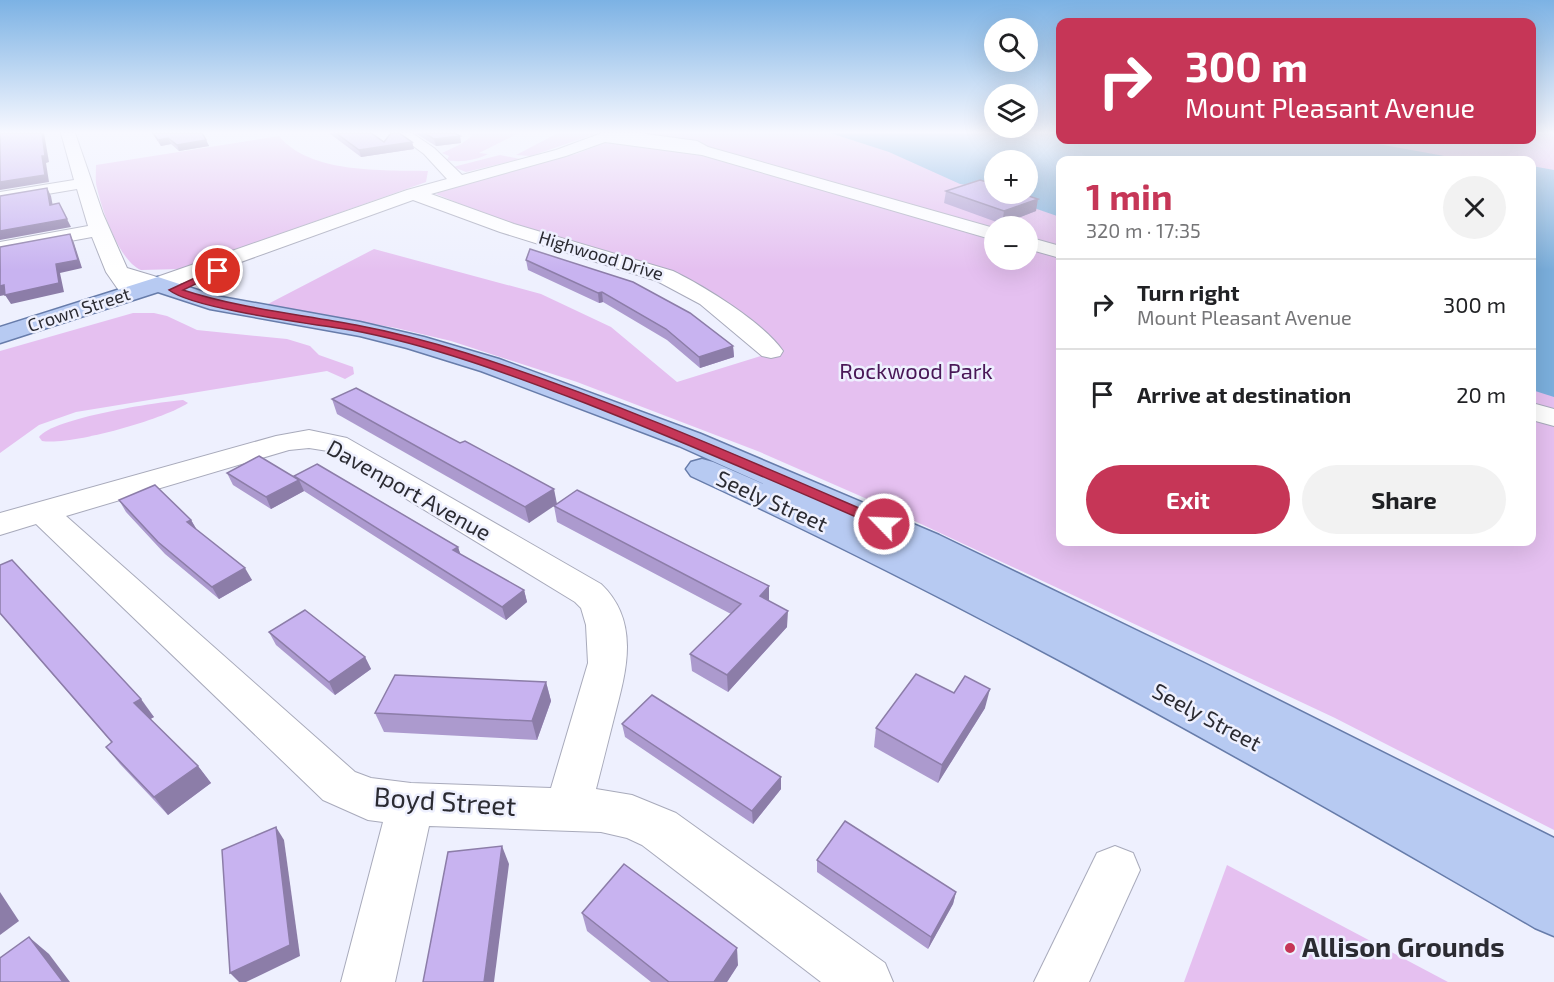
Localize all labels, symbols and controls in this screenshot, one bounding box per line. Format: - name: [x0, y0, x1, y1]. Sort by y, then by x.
- map controls: [984, 18, 1038, 270]
- button: search: [984, 18, 1038, 72]
- text: 300 m: [1185, 40, 1308, 90]
- icon: right: [1086, 42, 1164, 120]
- button: layers: [984, 84, 1038, 138]
- text: Mount Pleasant Avenue: [1185, 91, 1475, 123]
- button: +: [984, 150, 1038, 204]
- text: 1 min: [1086, 174, 1173, 217]
- button: close: [1443, 176, 1506, 239]
- button: −: [984, 216, 1038, 270]
- text: 320 m · 17:35: [1086, 218, 1201, 242]
- street label: Highwood Drive: [536, 226, 666, 284]
- pin: [192, 245, 243, 296]
- icon: arrive: [201, 254, 234, 287]
- text: Turn right: [1137, 279, 1239, 305]
- street label: Crown Street: [25, 282, 133, 336]
- icon: right: [1086, 288, 1119, 321]
- text: 300 m: [1443, 291, 1506, 317]
- text: Mount Pleasant Avenue: [1137, 305, 1352, 329]
- park label: Rockwood Park: [839, 357, 993, 383]
- icon: arrive: [1086, 378, 1119, 411]
- text: Arrive at destination: [1137, 381, 1351, 407]
- text: 20 m: [1456, 381, 1506, 407]
- street label: Davenport Avenue: [323, 433, 496, 545]
- street label: Seely Street: [713, 464, 832, 536]
- button: Exit: [1086, 465, 1290, 534]
- button: Share: [1302, 465, 1506, 534]
- position arrow: [852, 492, 916, 556]
- street label: Seely Street: [1149, 677, 1266, 756]
- street label: Boyd Street: [373, 779, 517, 822]
- place label: Allison Grounds: [1302, 930, 1505, 962]
- marker: Allison Grounds: [1283, 941, 1297, 955]

